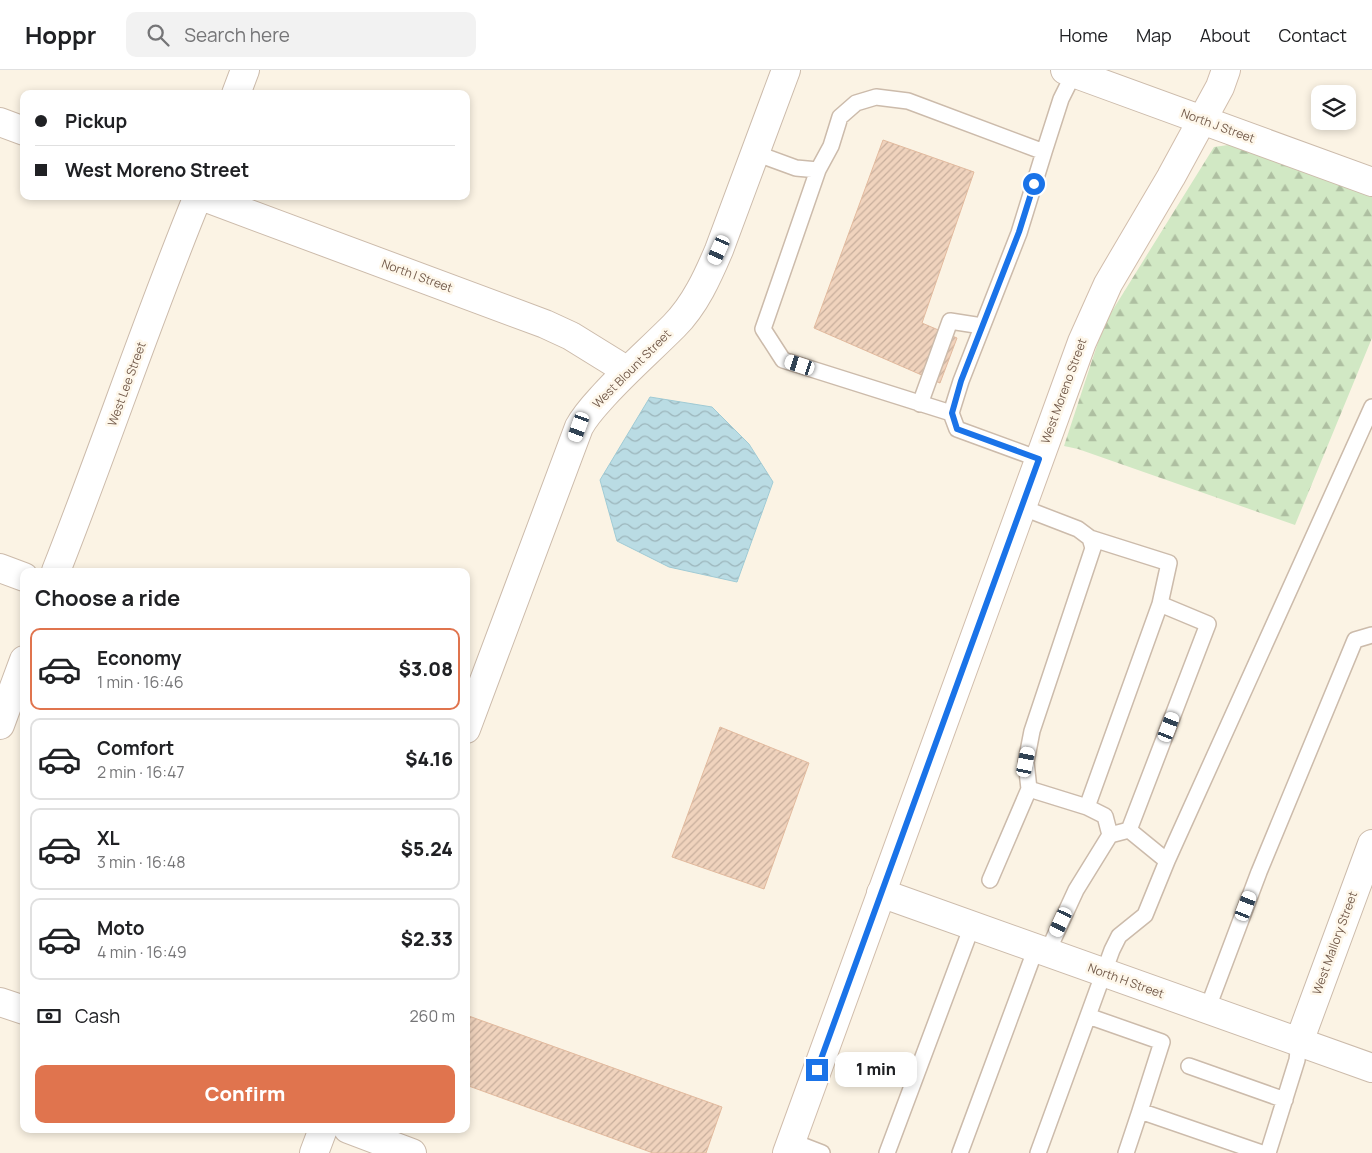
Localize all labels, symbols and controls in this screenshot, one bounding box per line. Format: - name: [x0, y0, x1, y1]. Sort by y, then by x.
- search box: [126, 12, 476, 57]
- text: Hoppr: [25, 18, 96, 51]
- icon: search: [144, 21, 172, 49]
- text: Search here: [184, 22, 290, 48]
- text: Home: [1059, 23, 1108, 47]
- text: Map: [1136, 23, 1172, 47]
- text: About: [1200, 23, 1250, 47]
- text: Contact: [1278, 23, 1347, 47]
- map controls: [1311, 85, 1356, 130]
- button: layers: [1311, 85, 1356, 130]
- street label: North J Street: [1179, 104, 1258, 147]
- text: Pickup: [65, 108, 127, 134]
- text: West Moreno Street: [65, 157, 249, 183]
- route start: [1023, 173, 1045, 195]
- car: [706, 233, 731, 267]
- street label: North I Street: [379, 255, 455, 296]
- street label: West Blount Street: [589, 325, 675, 412]
- street label: West Moreno Street: [1037, 336, 1091, 446]
- street label: West Lee Street: [103, 339, 150, 428]
- car: [783, 353, 816, 377]
- car: [566, 410, 591, 444]
- text: Choose a ride: [35, 583, 180, 613]
- text: Economy: [97, 645, 181, 671]
- icon: car: [37, 647, 82, 692]
- text: $3.08: [399, 656, 453, 682]
- text: 1 min · 16:46: [97, 671, 184, 693]
- car: [1156, 710, 1181, 744]
- text: Comfort: [97, 735, 174, 761]
- icon: car: [37, 737, 82, 782]
- text: $4.16: [405, 746, 453, 772]
- car: [1015, 746, 1036, 778]
- text: 2 min · 16:47: [97, 761, 185, 783]
- text: XL: [97, 825, 120, 851]
- icon: car: [37, 827, 82, 872]
- text: $5.24: [401, 836, 453, 862]
- text: 3 min · 16:48: [97, 851, 186, 873]
- car: [1233, 889, 1258, 923]
- street label: West Mallory Street: [1308, 889, 1361, 997]
- car: [1047, 905, 1074, 939]
- text: Moto: [97, 915, 144, 941]
- icon: car: [37, 917, 82, 962]
- text: $2.33: [401, 926, 453, 952]
- text: 4 min · 16:49: [97, 941, 187, 963]
- street label: North H Street: [1086, 959, 1167, 1002]
- icon: cash: [35, 1002, 63, 1030]
- text: Cash: [75, 1003, 120, 1029]
- text: 260 m: [409, 1005, 455, 1027]
- callout: 1 min: [834, 1052, 917, 1088]
- text: 1 min: [856, 1058, 896, 1080]
- route end: [806, 1059, 828, 1081]
- button: Confirm: [35, 1065, 455, 1123]

